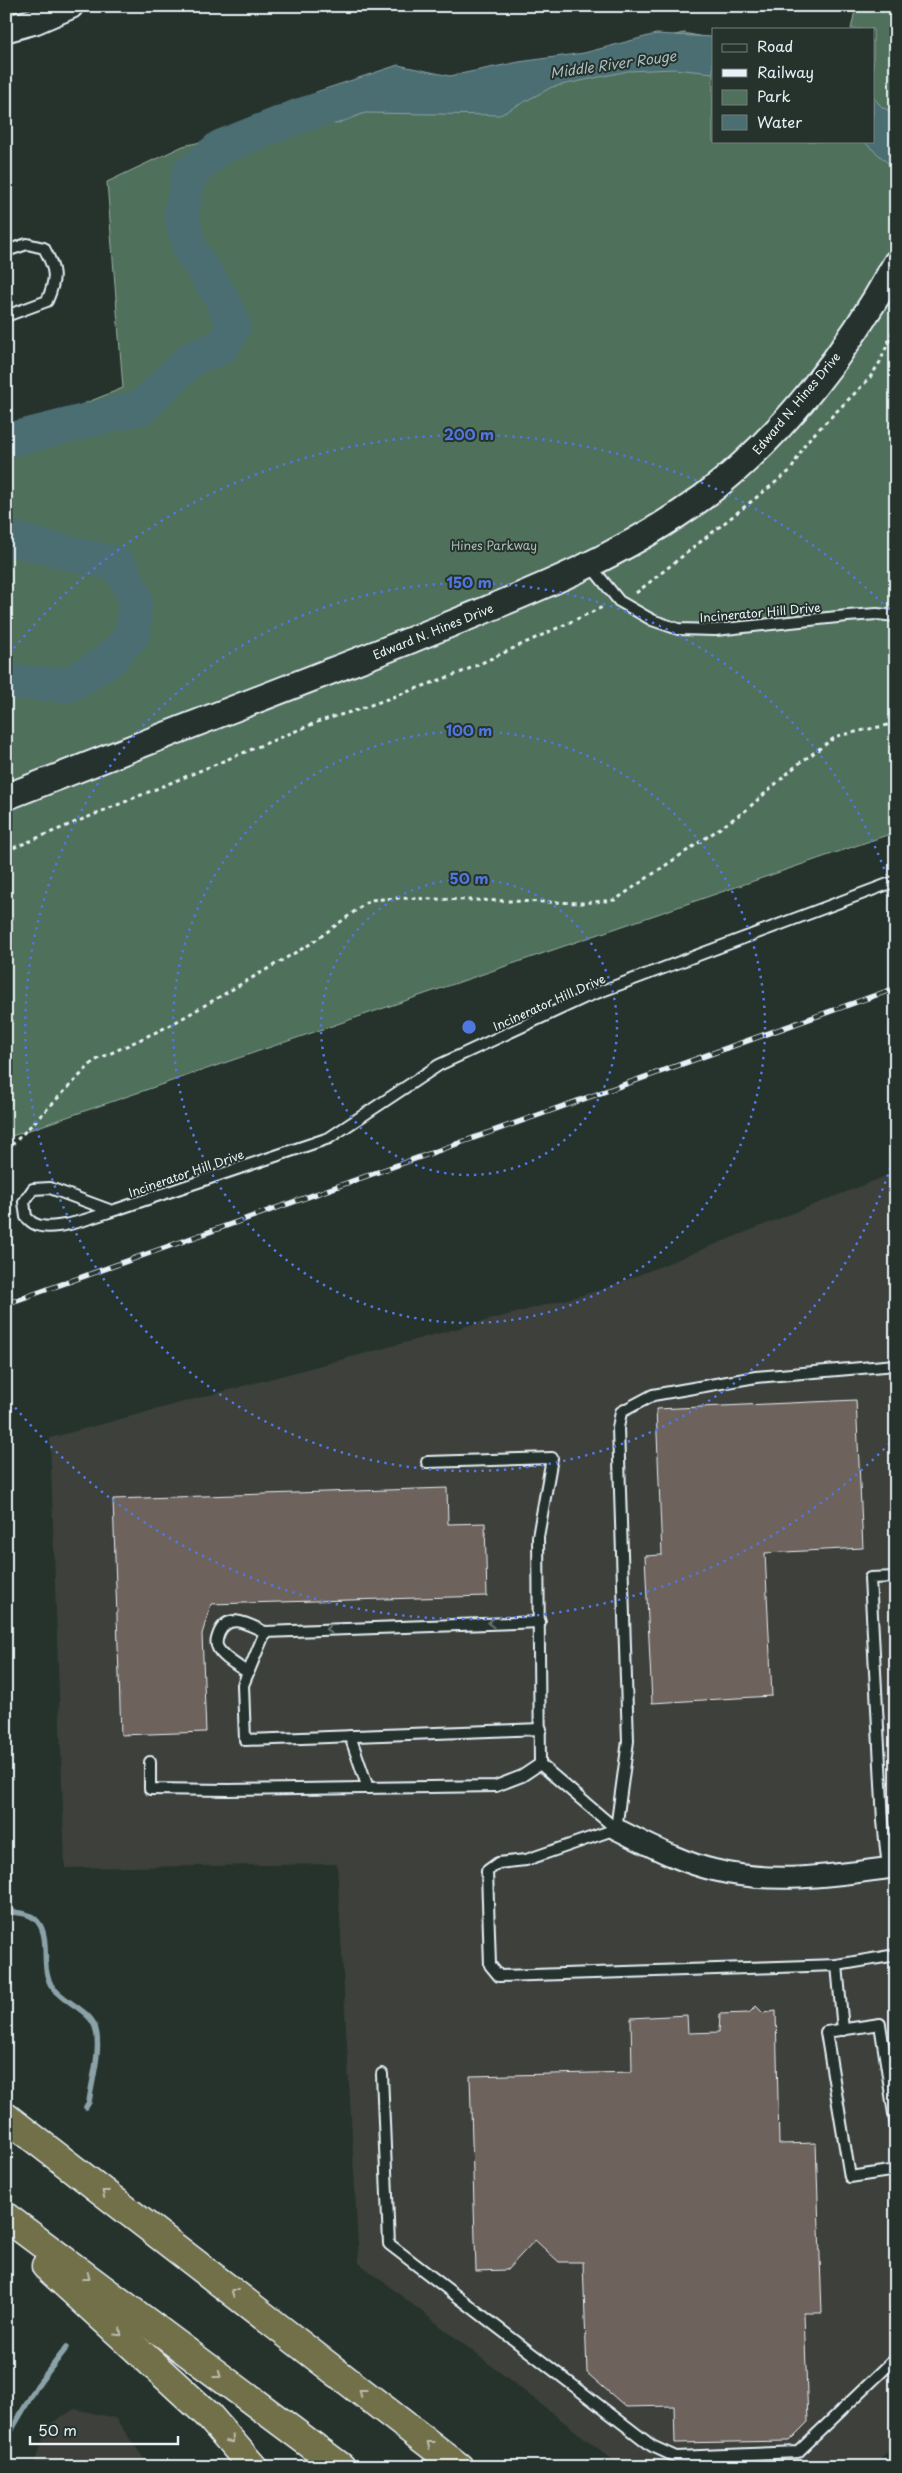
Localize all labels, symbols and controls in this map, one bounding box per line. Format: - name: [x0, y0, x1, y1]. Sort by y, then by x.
- legend: [712, 28, 874, 142]
- text: Road: [757, 34, 793, 57]
- water label: Middle River Rouge: [549, 45, 679, 83]
- text: Railway: [757, 60, 814, 83]
- text: Park: [757, 84, 791, 107]
- text: Water: [757, 110, 802, 133]
- street label: Edward N. Hines Drive: [748, 348, 844, 458]
- text: 200 m: [444, 422, 494, 445]
- park label: Hines Parkway: [451, 536, 537, 554]
- text: 150 m: [446, 570, 492, 593]
- street label: Incinerator Hill Drive: [699, 598, 822, 626]
- street label: Edward N. Hines Drive: [370, 599, 496, 663]
- text: 100 m: [446, 718, 492, 741]
- text: 50 m: [450, 866, 488, 889]
- street label: Incinerator Hill Drive: [490, 969, 609, 1035]
- centre of rings: [460, 1018, 478, 1036]
- street label: Incinerator Hill Drive: [126, 1145, 247, 1201]
- one-way arrow: [487, 1618, 495, 1629]
- one-way arrow: [325, 1624, 333, 1635]
- one-way arrow: [101, 2190, 111, 2199]
- one-way arrow: [81, 2272, 90, 2280]
- one-way arrow: [231, 2290, 240, 2298]
- one-way arrow: [114, 2327, 123, 2336]
- one-way arrow: [212, 2369, 221, 2377]
- one-way arrow: [359, 2389, 368, 2397]
- scale bar: [30, 2413, 178, 2445]
- text: 50 m: [38, 2418, 77, 2441]
- one-way arrow: [225, 2435, 234, 2444]
- one-way arrow: [426, 2441, 436, 2450]

